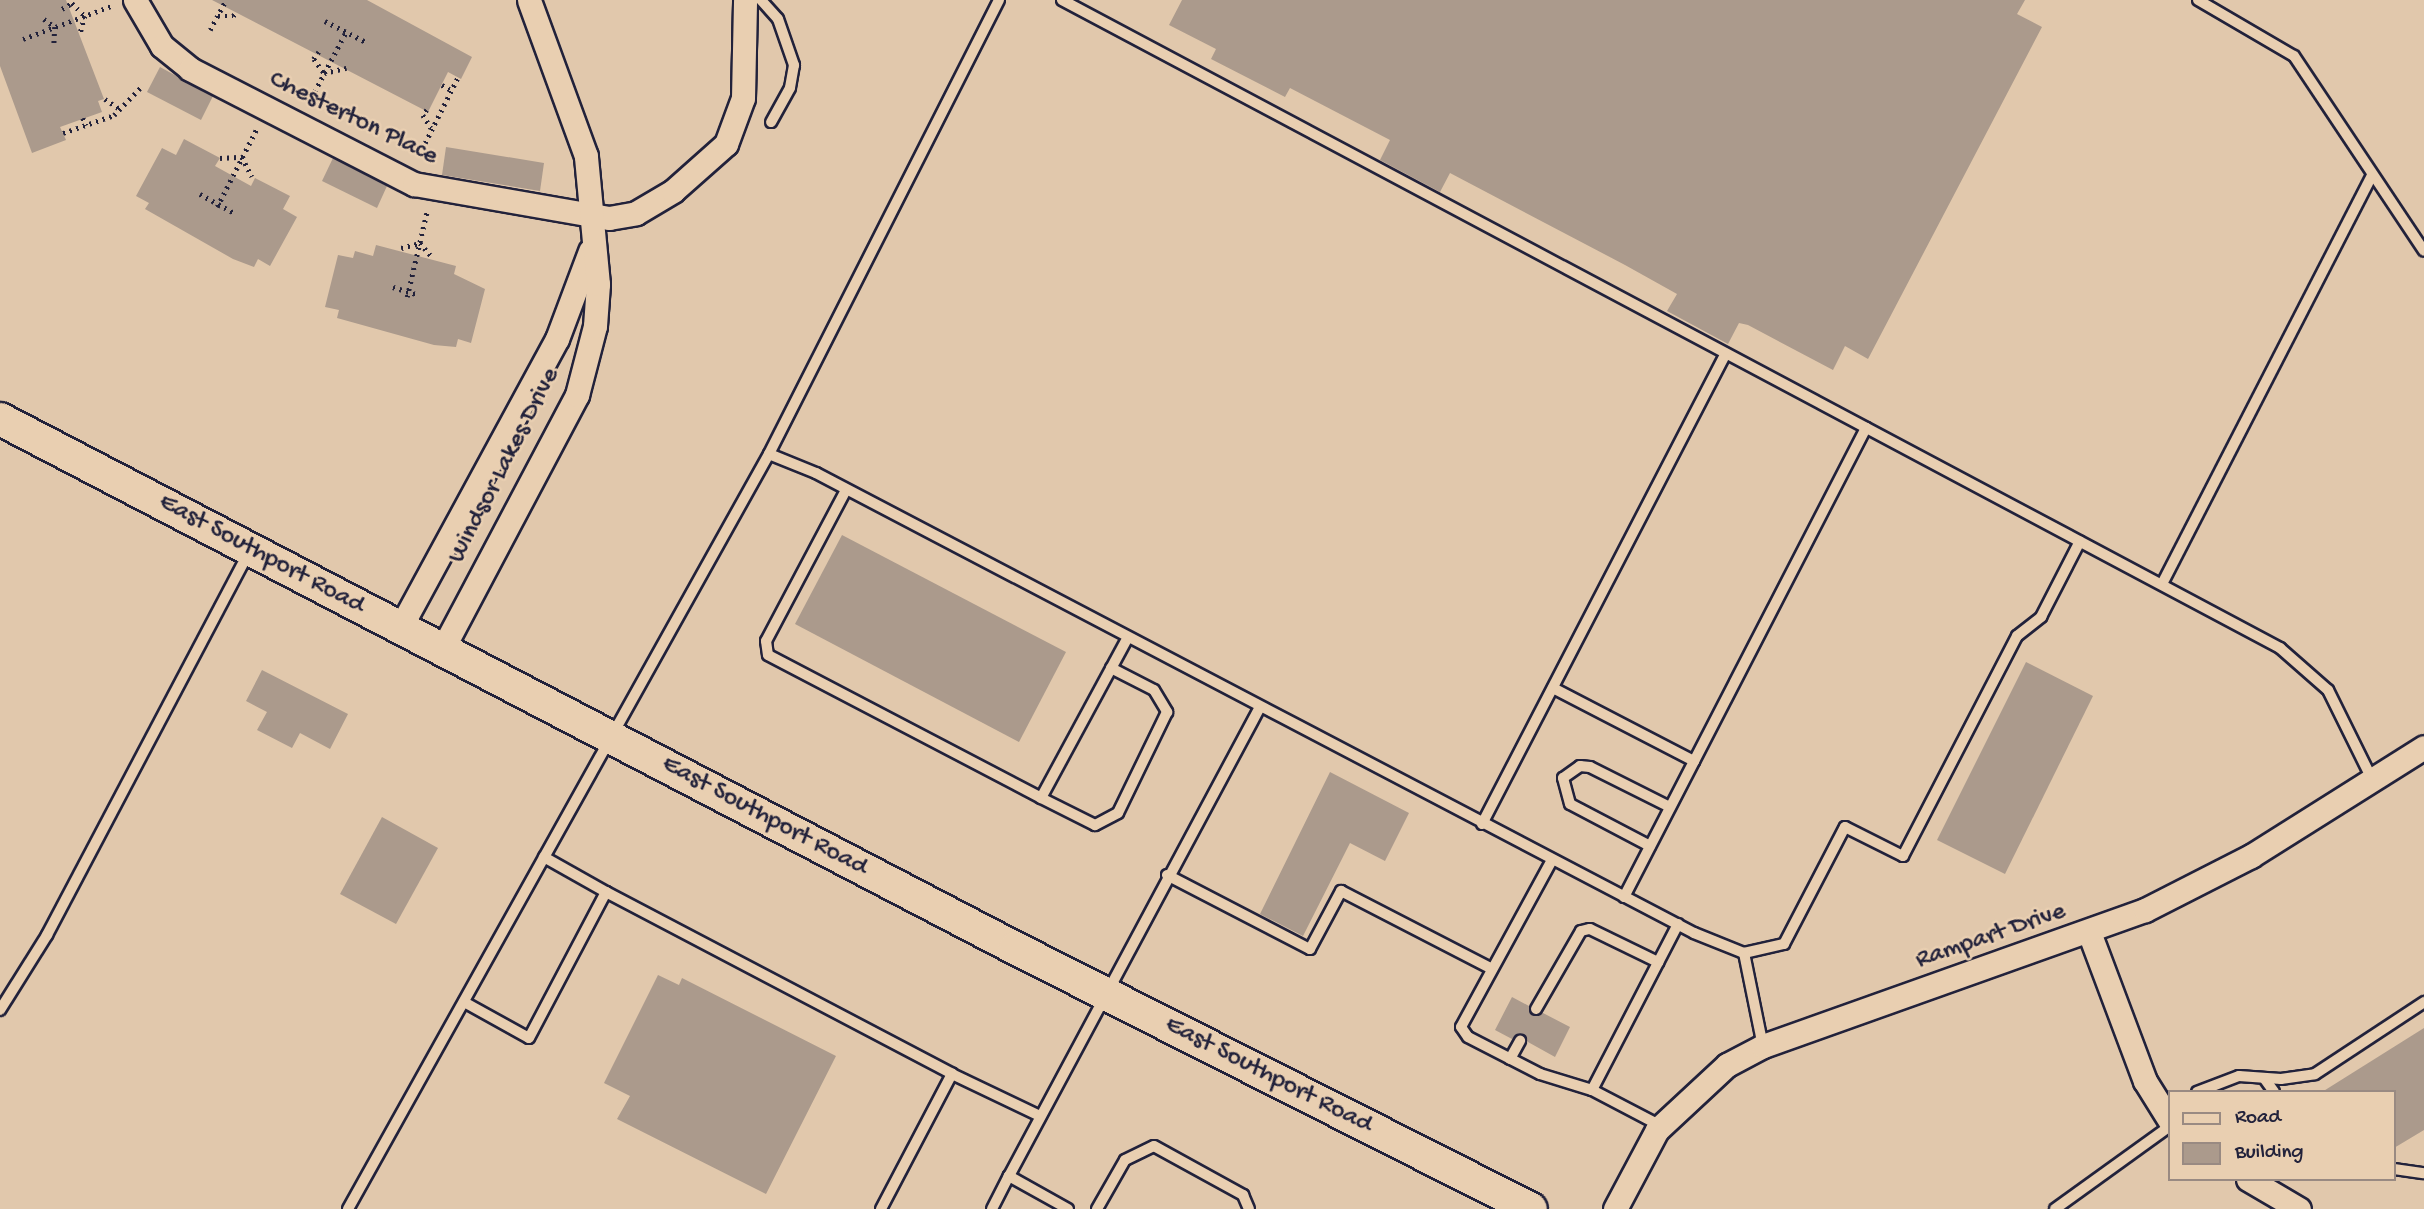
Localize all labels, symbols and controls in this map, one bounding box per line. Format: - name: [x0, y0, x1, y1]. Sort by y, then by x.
- street label: Chesterton Place: [264, 65, 442, 173]
- street label: Windsor Lakes Drive: [442, 363, 568, 569]
- street label: East Southport Road: [153, 488, 369, 622]
- street label: East Southport Road: [656, 750, 872, 884]
- street label: Rampart Drive: [1912, 897, 2070, 977]
- street label: East Southport Road: [1159, 1010, 1377, 1142]
- legend: [2168, 1090, 2396, 1181]
- text: Road: [2235, 1106, 2281, 1131]
- text: Building: [2235, 1141, 2304, 1166]

